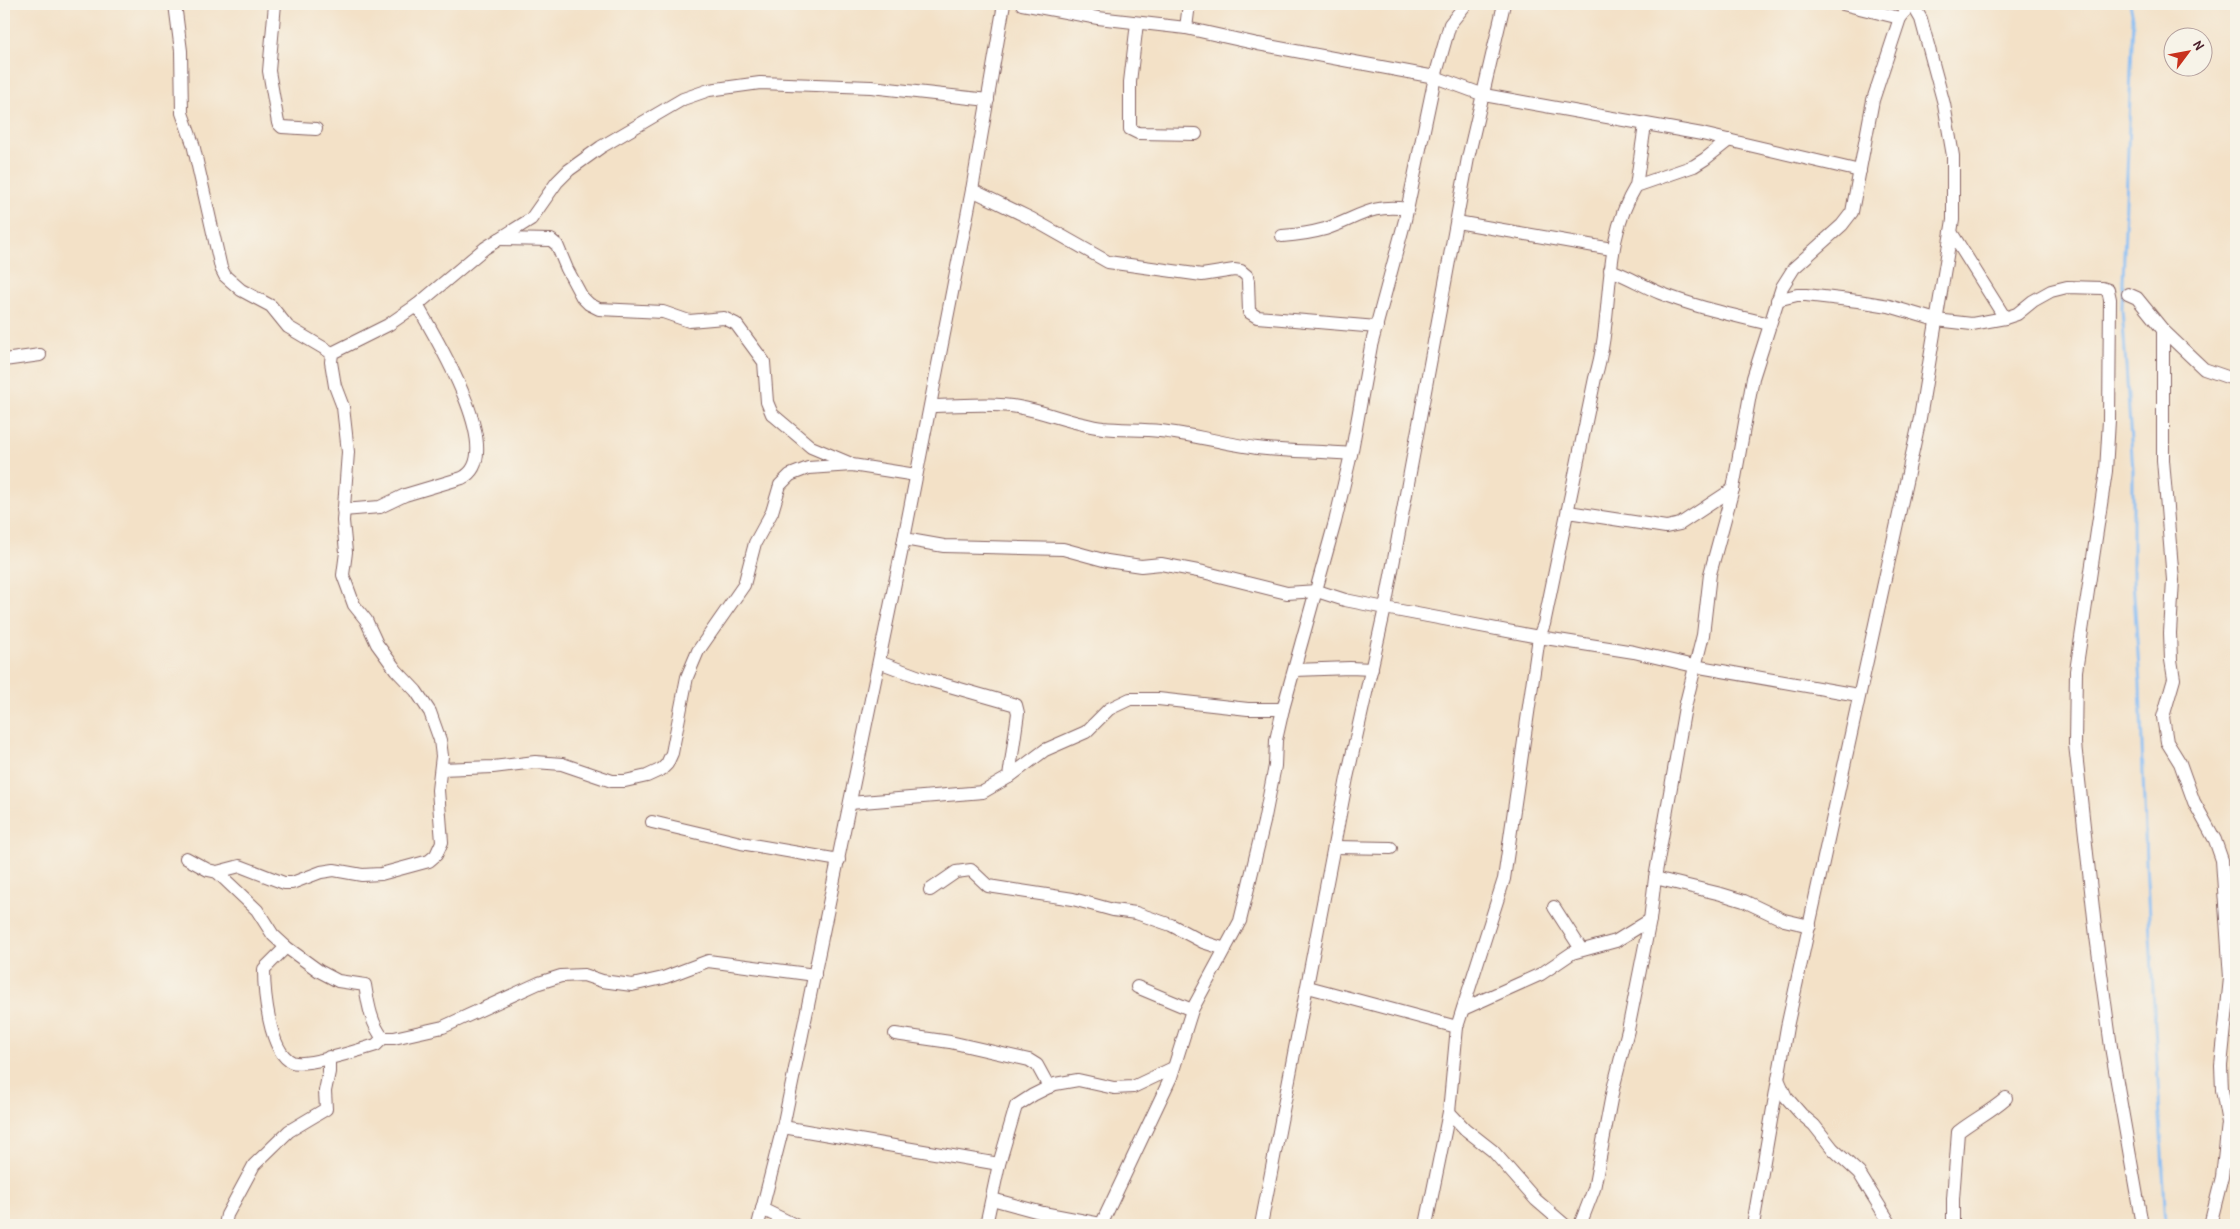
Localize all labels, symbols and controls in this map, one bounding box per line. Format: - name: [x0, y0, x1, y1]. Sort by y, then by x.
- north arrow: [2162, 28, 2212, 78]
- text: N: [2189, 37, 2210, 54]

